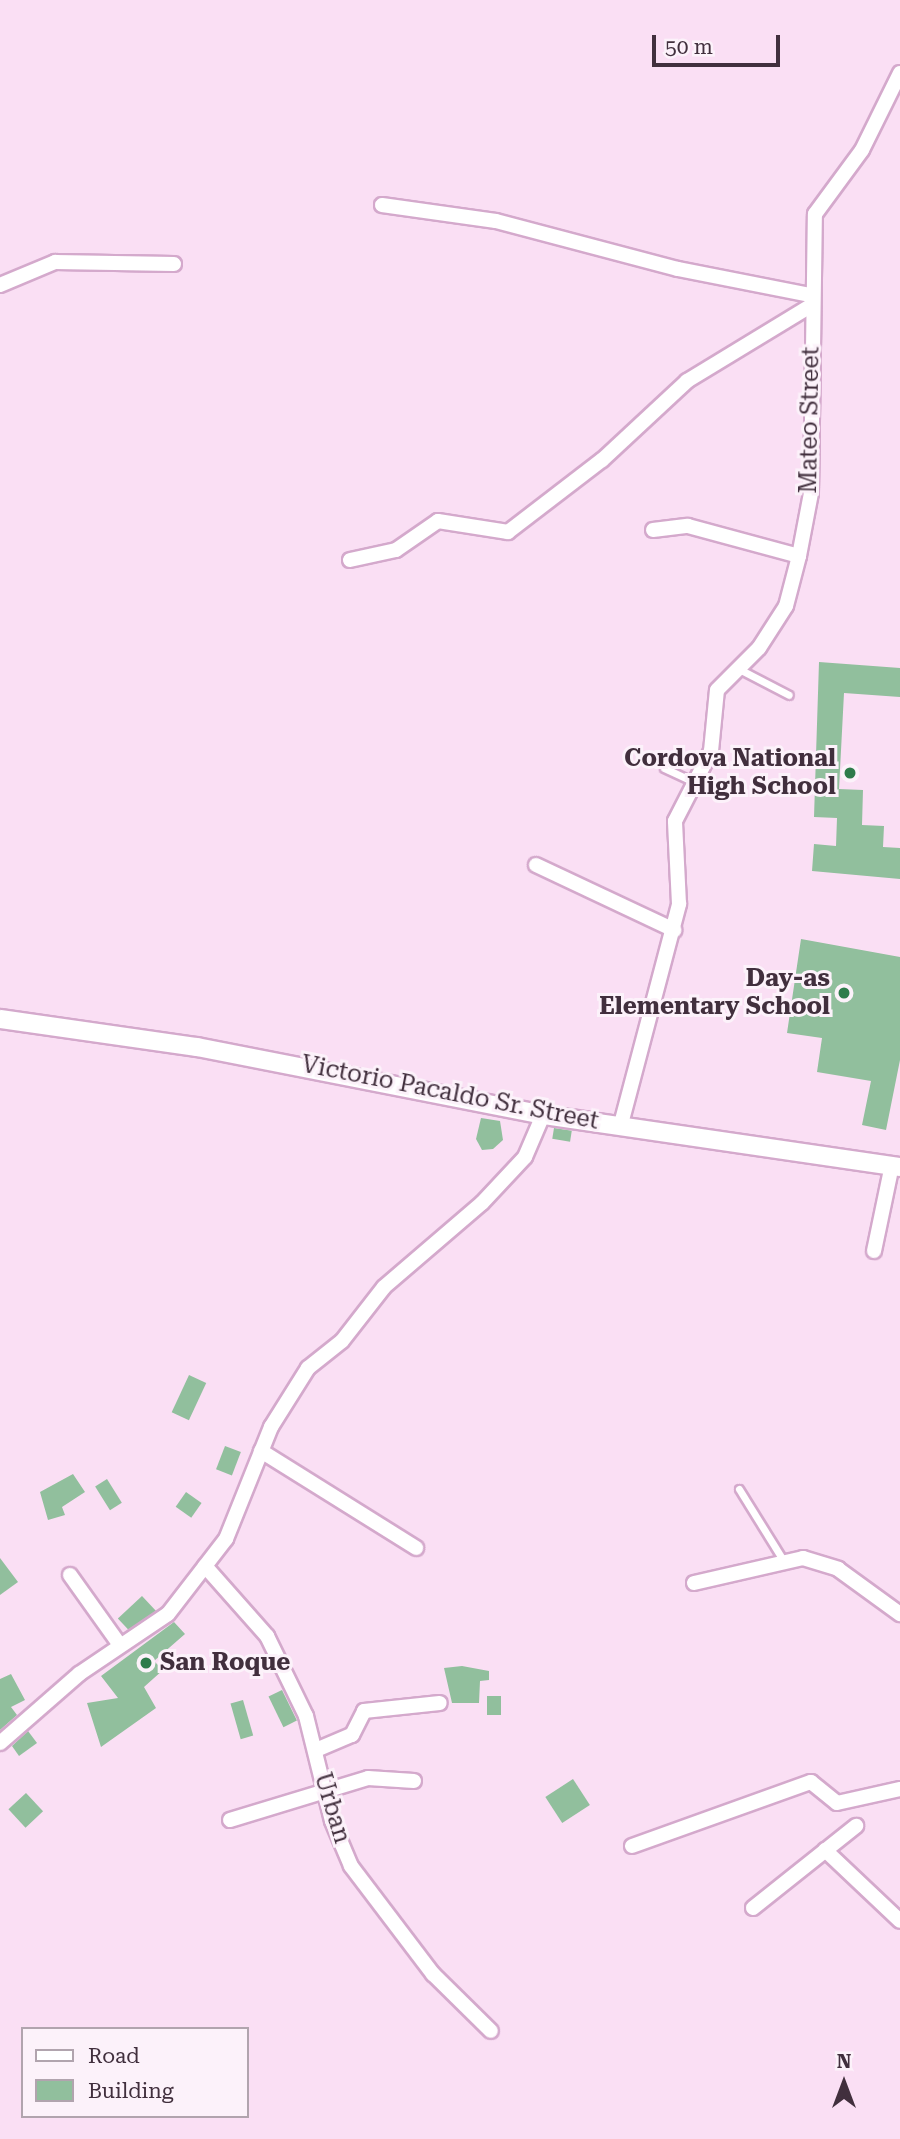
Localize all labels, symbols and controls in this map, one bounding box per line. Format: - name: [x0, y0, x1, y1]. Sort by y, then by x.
- scale bar: [655, 21, 783, 65]
- text: 50 m: [665, 35, 713, 59]
- street label: Mateo Street: [794, 346, 826, 494]
- place label: Cordova National High School: [624, 745, 836, 801]
- marker: Cordova National High School: [842, 765, 858, 781]
- place label: Day-as Elementary School: [599, 965, 830, 1021]
- marker: Day-as Elementary School: [836, 985, 852, 1001]
- street label: Victorio Pacaldo Sr. Street: [299, 1050, 601, 1136]
- place label: San Roque: [160, 1649, 290, 1677]
- marker: San Roque: [138, 1655, 154, 1671]
- street label: Urban: [308, 1769, 356, 1847]
- legend: [21, 2027, 248, 2118]
- text: Road: [88, 2044, 140, 2068]
- north arrow: [809, 2048, 879, 2118]
- text: N: [837, 2050, 851, 2073]
- text: Building: [88, 2079, 174, 2103]

